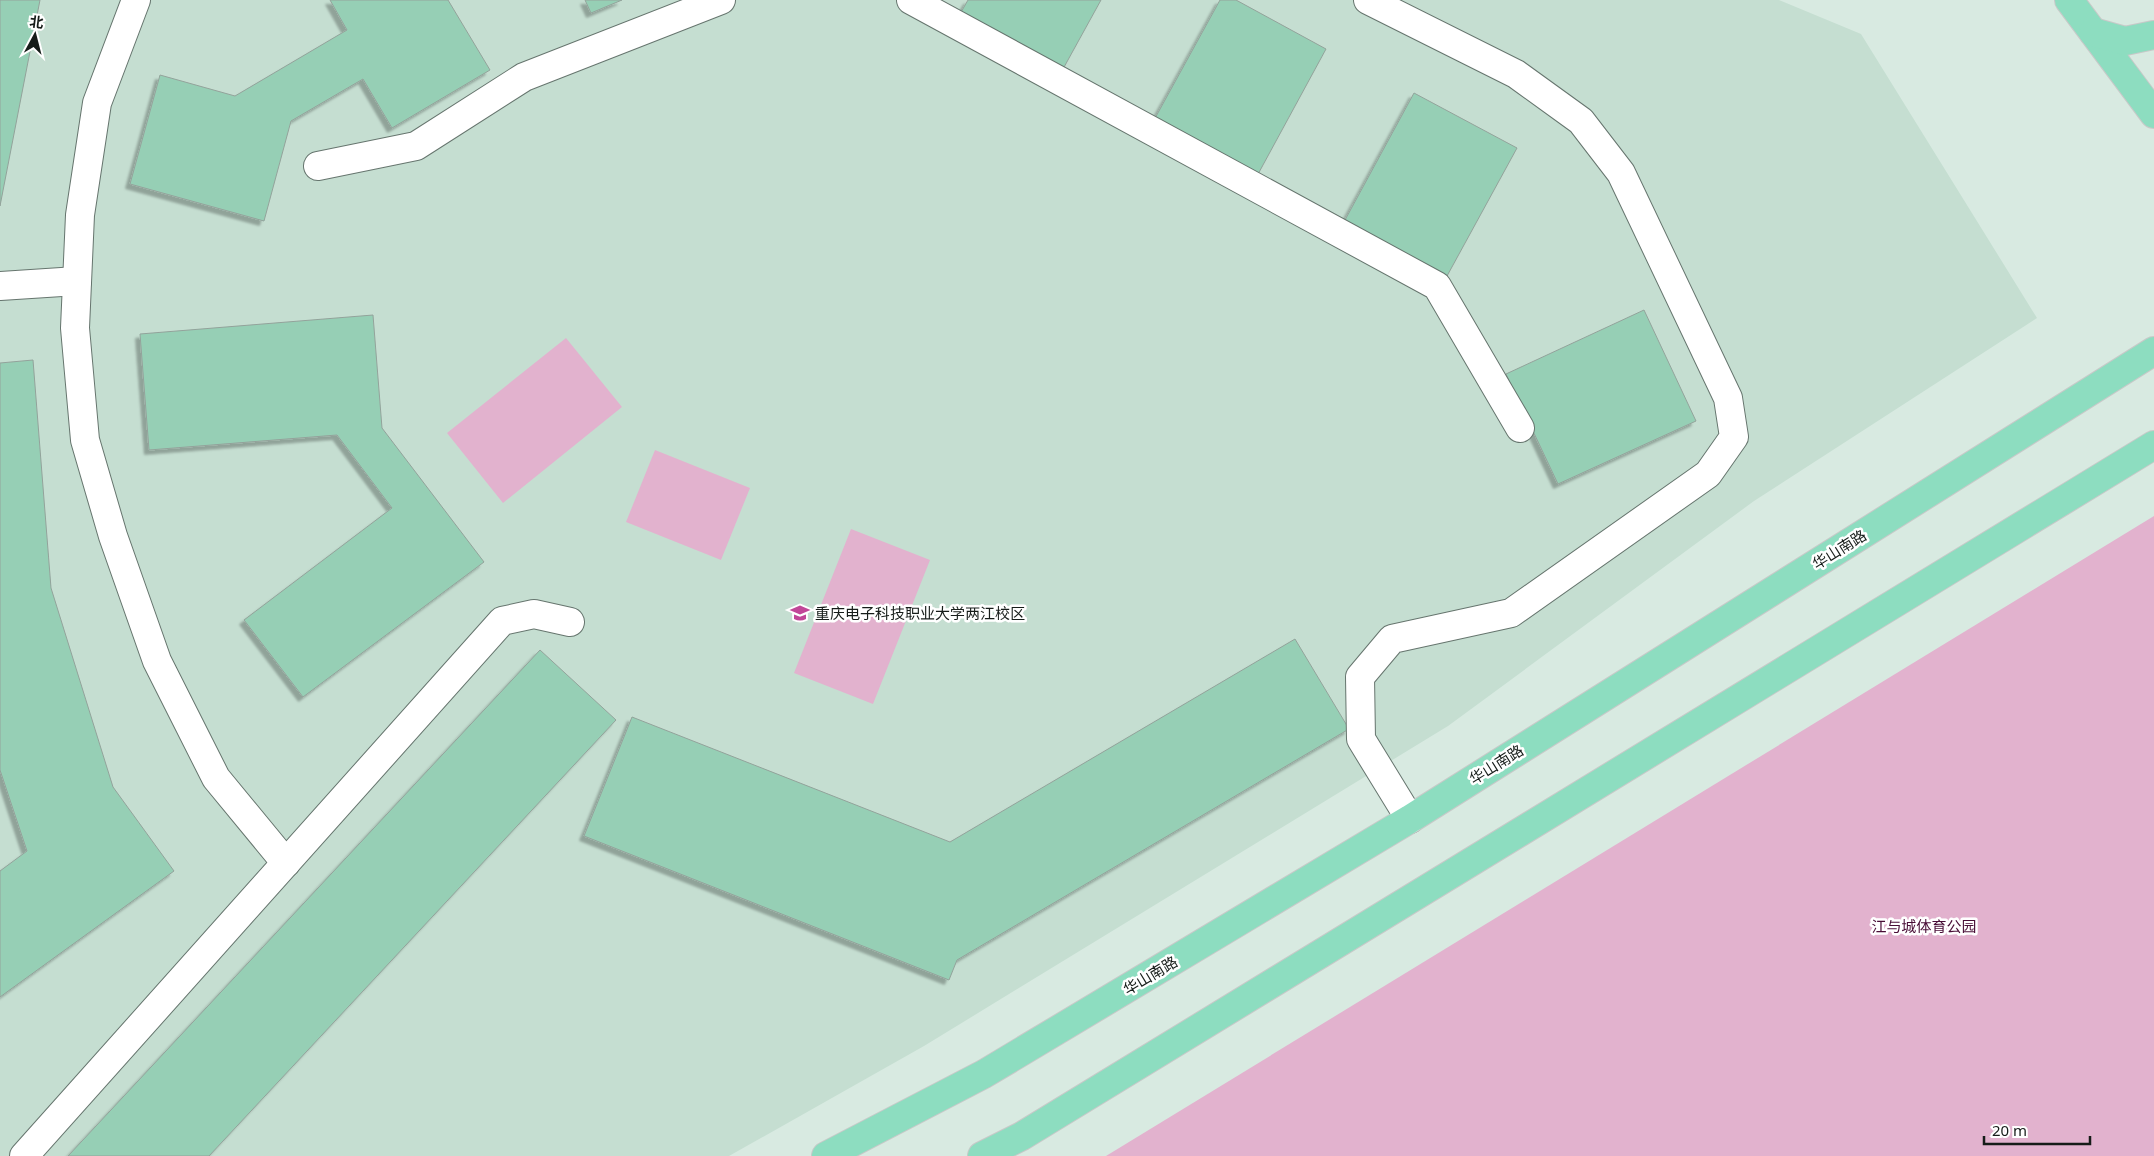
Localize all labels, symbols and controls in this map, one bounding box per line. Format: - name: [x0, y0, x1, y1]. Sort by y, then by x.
- north arrow: [10, 10, 60, 60]
- text: 北: [29, 11, 45, 32]
- street label: 华山南路: [1808, 525, 1870, 573]
- school or university icon: 重庆电子科技职业大学两江校区: [789, 602, 811, 624]
- place label: 重庆电子科技职业大学两江校区: [815, 603, 1025, 623]
- street label: 华山南路: [1465, 740, 1527, 788]
- park label: 江与城体育公园: [1871, 916, 1977, 936]
- street label: 华山南路: [1119, 951, 1181, 999]
- scale bar: [1984, 1114, 2090, 1146]
- text: 20 m: [1992, 1120, 2027, 1140]

